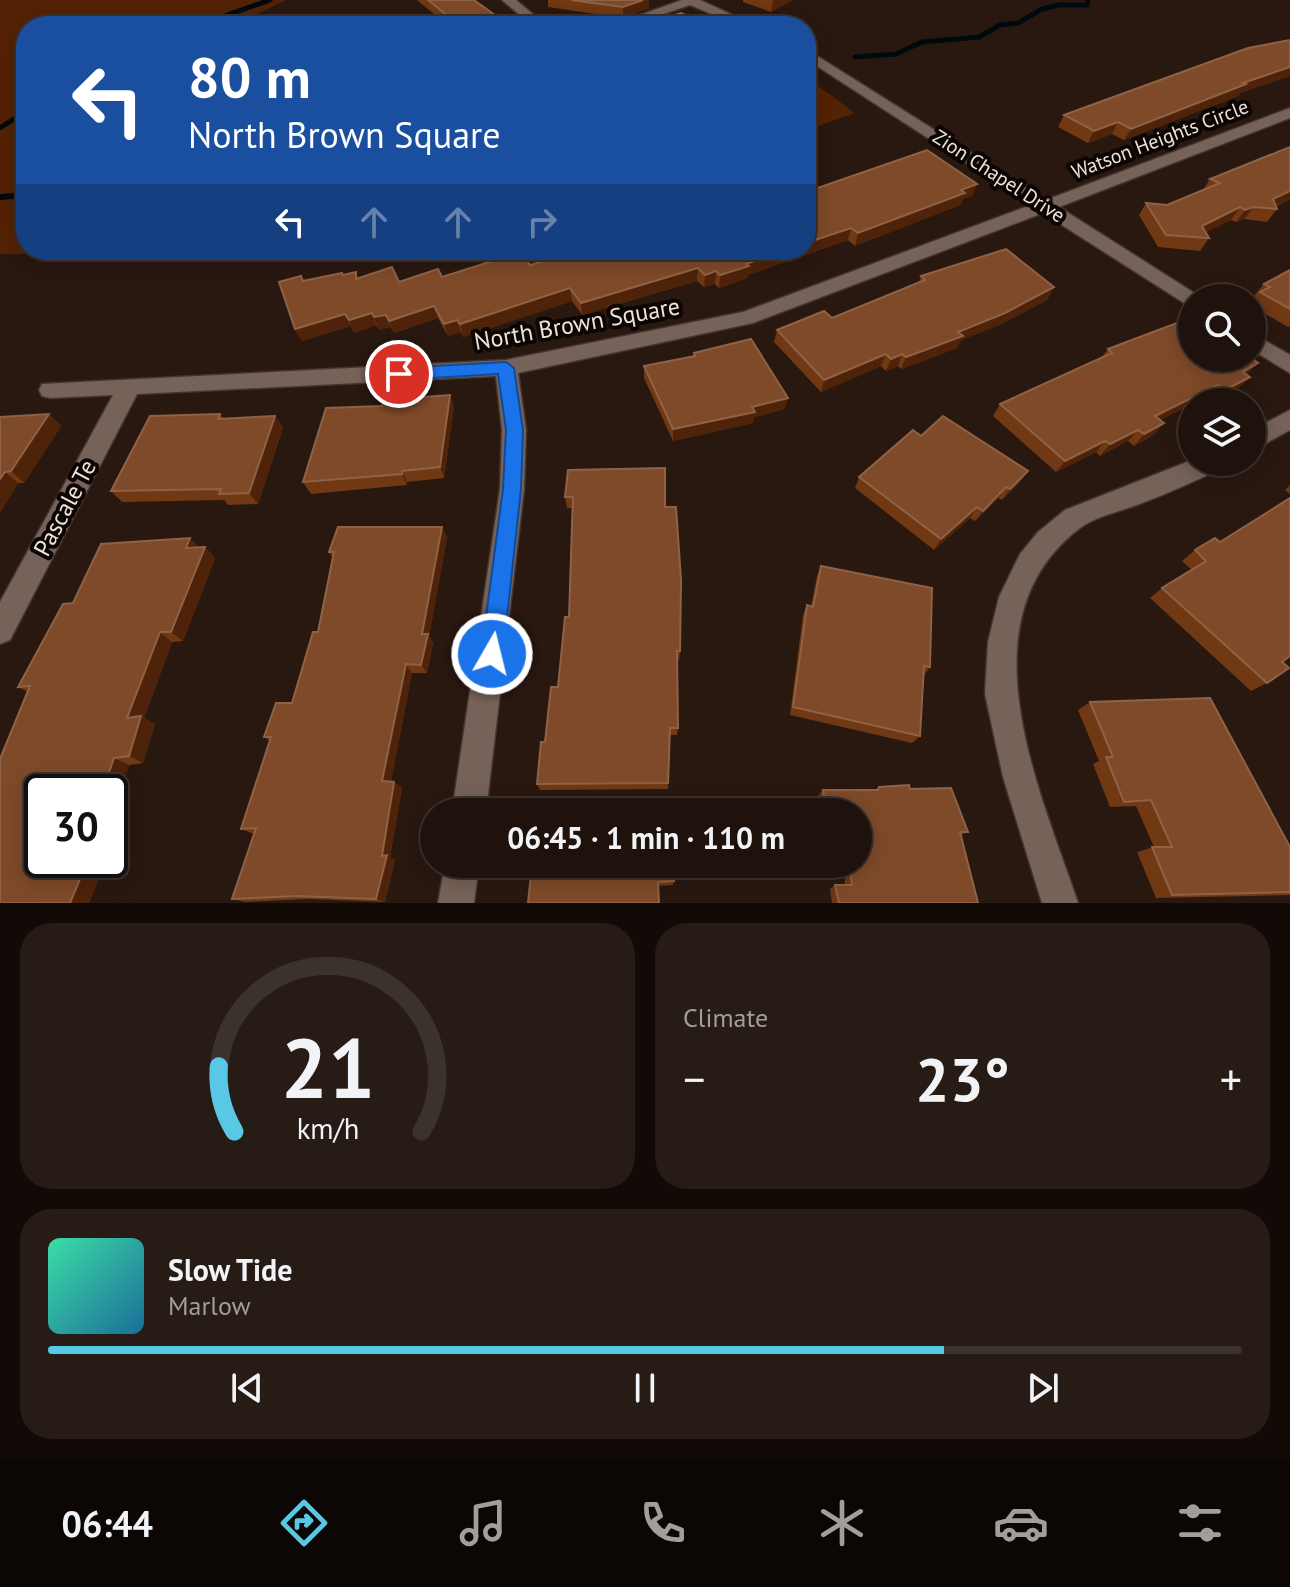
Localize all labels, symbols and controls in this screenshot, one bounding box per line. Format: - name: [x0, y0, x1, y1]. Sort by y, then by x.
- text: 80 m: [188, 41, 311, 113]
- icon: left: [56, 48, 160, 152]
- street label: Watson Heights Circle: [1068, 93, 1252, 185]
- text: North Brown Square: [188, 111, 501, 158]
- street label: Zion Chapel Drive: [928, 124, 1070, 228]
- icon: left: [268, 200, 312, 244]
- icon: ahead: [352, 200, 396, 244]
- icon: ahead: [436, 200, 480, 244]
- icon: right: [520, 200, 564, 244]
- map controls: [1178, 284, 1266, 476]
- button: search: [1178, 284, 1266, 372]
- street label: North Brown Square: [472, 290, 682, 357]
- pin: [365, 340, 433, 408]
- icon: arrive: [377, 352, 421, 396]
- button: layers: [1178, 388, 1266, 476]
- street label: Pascale Te: [26, 454, 103, 561]
- position arrow: [450, 612, 534, 696]
- speed limit sign: 30: [24, 774, 128, 878]
- text: 06:45 · 1 min · 110 m: [507, 818, 785, 857]
- text: Climate: [683, 1001, 768, 1034]
- text: 21: [280, 1013, 375, 1121]
- text: 23°: [915, 1040, 1010, 1118]
- text: −: [683, 1050, 705, 1107]
- text: +: [1220, 1050, 1242, 1107]
- text: km/h: [296, 1110, 359, 1147]
- text: Slow Tide: [168, 1250, 293, 1289]
- text: Marlow: [168, 1289, 251, 1322]
- icon: previous: [225, 1366, 269, 1410]
- icon: pause: [623, 1366, 667, 1410]
- icon: next: [1021, 1366, 1065, 1410]
- icon: directions: [276, 1495, 332, 1551]
- icon: music: [455, 1495, 511, 1551]
- icon: phone: [635, 1495, 691, 1551]
- icon: climate: [814, 1495, 870, 1551]
- icon: car: [993, 1495, 1049, 1551]
- icon: filters: [1172, 1495, 1228, 1551]
- text: 06:44: [62, 1500, 153, 1547]

